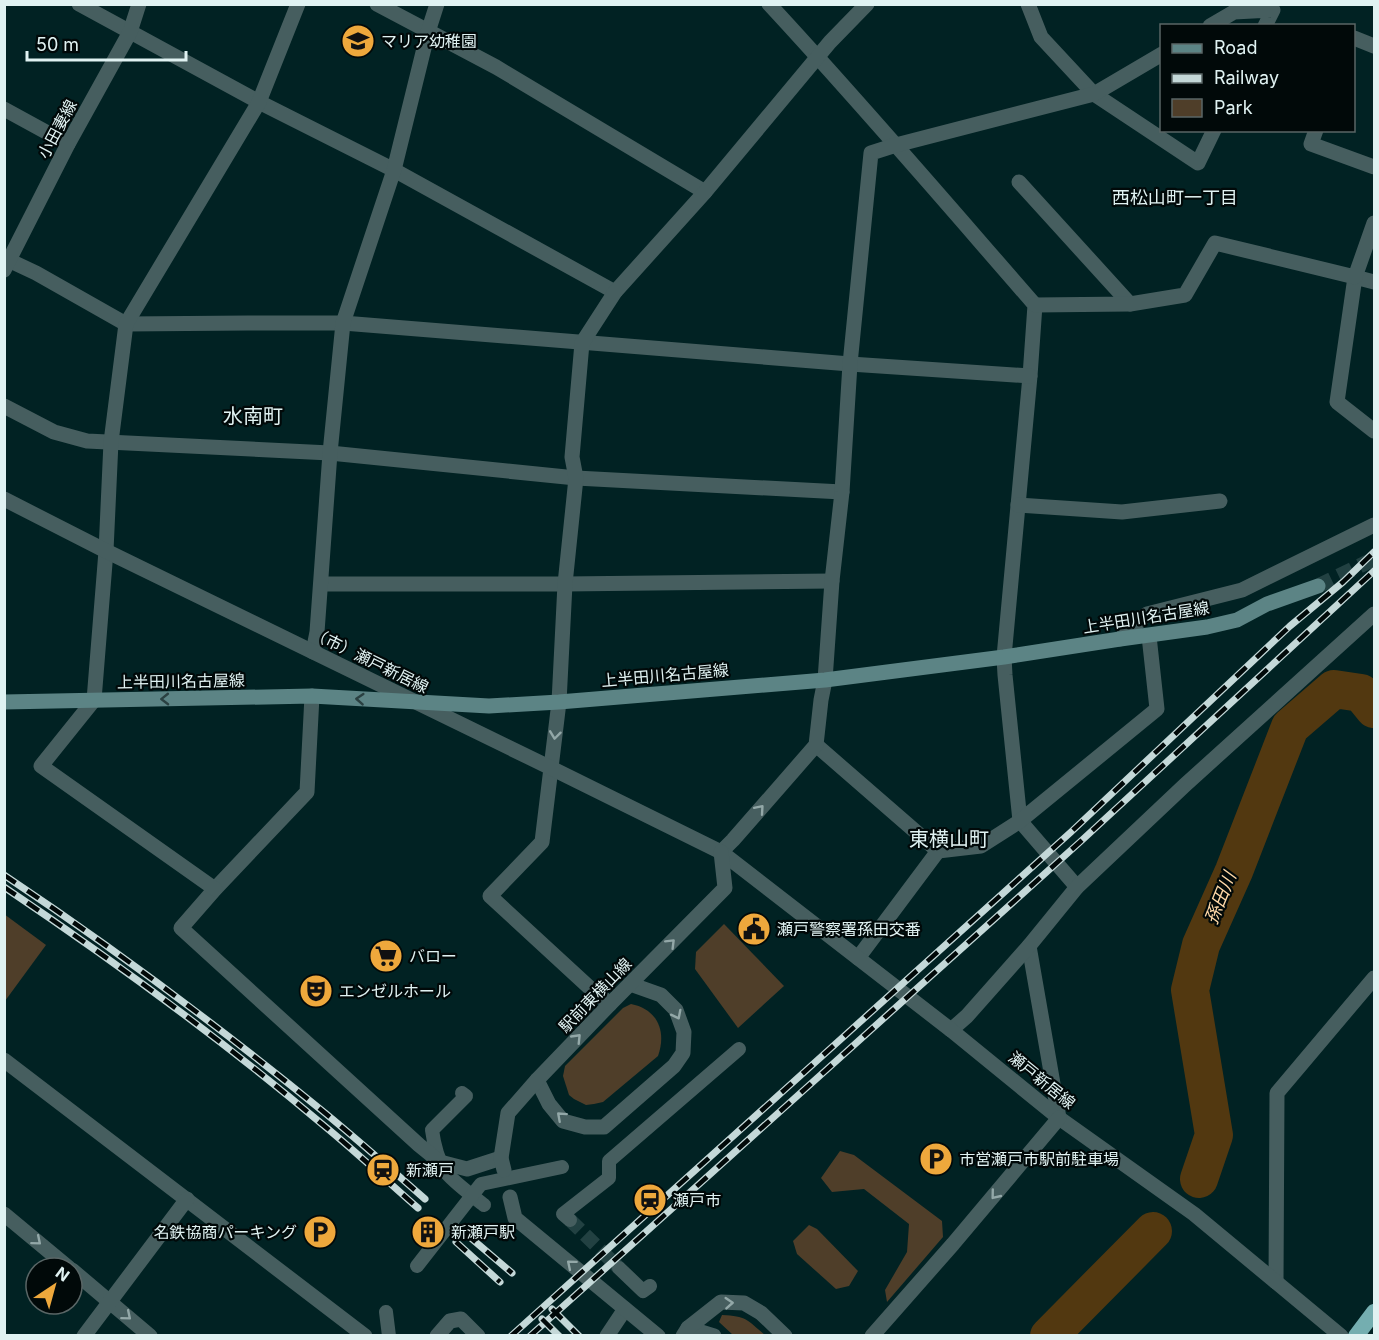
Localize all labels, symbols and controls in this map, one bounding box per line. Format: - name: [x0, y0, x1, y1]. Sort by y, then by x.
- school or university icon: マリア幼稚園: [340, 23, 376, 59]
- scale bar: [27, 24, 186, 62]
- legend: [1160, 24, 1355, 132]
- place label: マリア幼稚園: [381, 31, 477, 51]
- text: 50 m: [36, 34, 79, 55]
- text: Road: [1214, 37, 1257, 58]
- text: Railway: [1214, 67, 1279, 88]
- street label: 小田妻線: [33, 96, 81, 162]
- text: Park: [1214, 97, 1253, 118]
- district label: 西松山町一丁目: [1112, 187, 1238, 208]
- district label: 水南町: [223, 404, 283, 428]
- street label: 上半田川名古屋線: [1081, 597, 1211, 637]
- street label: （市）瀬戸新居線: [308, 623, 432, 697]
- street label: 上半田川名古屋線: [600, 659, 730, 691]
- street label: 上半田川名古屋線: [117, 670, 245, 692]
- one-way arrow: [161, 693, 170, 705]
- one-way arrow: [355, 693, 364, 706]
- one-way arrow: [549, 731, 562, 740]
- one-way arrow: [753, 805, 764, 816]
- district label: 東横山町: [909, 827, 989, 851]
- water label: 孫田川: [1200, 867, 1241, 927]
- public building icon: 瀬戸警察署孫田交番: [736, 911, 772, 947]
- place label: 瀬戸警察署孫田交番: [777, 919, 921, 939]
- supermarket icon: バロー: [368, 938, 404, 974]
- one-way arrow: [664, 939, 675, 950]
- place label: バロー: [409, 946, 457, 966]
- street label: 駅前東横山線: [554, 954, 636, 1036]
- theatre icon: エンゼルホール: [298, 973, 334, 1009]
- place label: エンゼルホール: [339, 981, 451, 1001]
- one-way arrow: [669, 1009, 681, 1020]
- one-way arrow: [570, 1034, 581, 1045]
- street label: 瀬戸新居線: [1005, 1047, 1079, 1113]
- one-way arrow: [557, 1112, 568, 1123]
- parking icon: 市営瀬戸市駅前駐車場: [918, 1141, 954, 1177]
- place label: 市営瀬戸市駅前駐車場: [959, 1149, 1119, 1169]
- station icon: 新瀬戸: [365, 1152, 401, 1188]
- place label: 新瀬戸: [406, 1160, 454, 1180]
- station icon: 瀬戸市: [632, 1182, 668, 1218]
- one-way arrow: [991, 1188, 1002, 1199]
- place label: 瀬戸市: [673, 1190, 721, 1210]
- parking icon: 名鉄協商パーキング: [302, 1214, 338, 1250]
- building icon: 新瀬戸駅: [410, 1214, 446, 1250]
- place label: 名鉄協商パーキング: [153, 1222, 297, 1242]
- place label: 新瀬戸駅: [451, 1222, 515, 1242]
- one-way arrow: [30, 1234, 41, 1245]
- north arrow: [24, 1256, 84, 1316]
- one-way arrow: [567, 1261, 578, 1272]
- text: N: [52, 1262, 74, 1286]
- one-way arrow: [725, 1297, 734, 1310]
- one-way arrow: [120, 1309, 131, 1320]

